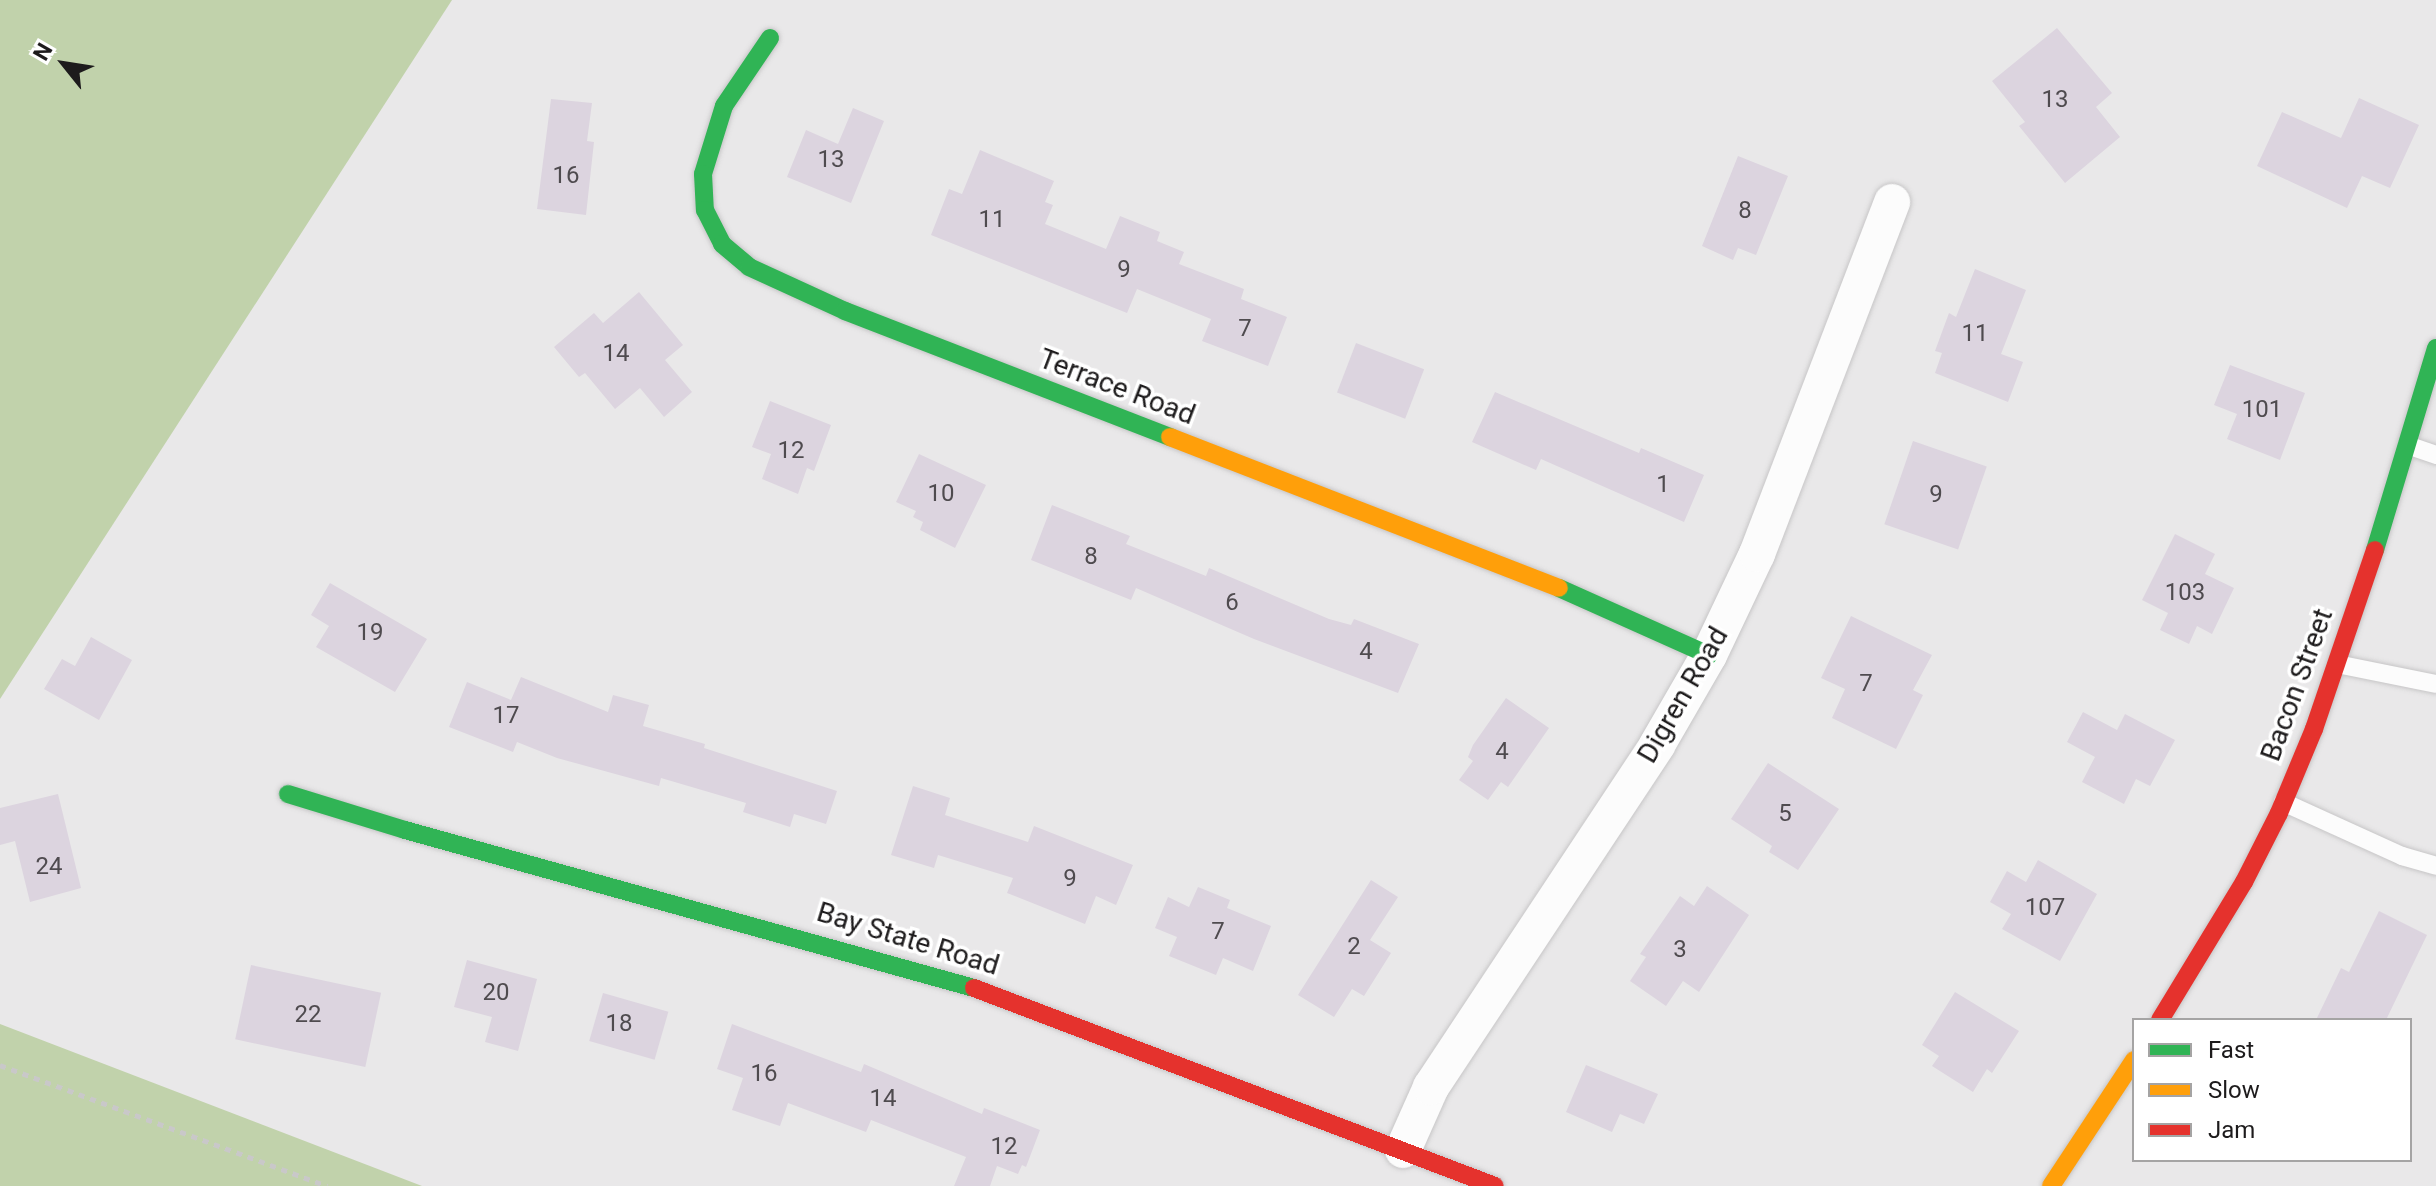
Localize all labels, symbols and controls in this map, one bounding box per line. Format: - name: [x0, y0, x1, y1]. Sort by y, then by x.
- north arrow: [24, 24, 104, 104]
- text: N: [28, 39, 57, 65]
- house number: 13: [2042, 86, 2068, 114]
- house number: 13: [818, 146, 844, 174]
- house number: 16: [553, 162, 579, 190]
- house number: 8: [1738, 197, 1752, 225]
- house number: 11: [979, 206, 1005, 234]
- house number: 9: [1117, 256, 1131, 284]
- house number: 7: [1238, 315, 1252, 343]
- house number: 11: [1962, 320, 1988, 348]
- house number: 14: [603, 340, 629, 368]
- street label: Terrace Road: [1034, 342, 1200, 432]
- house number: 101: [2242, 396, 2282, 424]
- house number: 12: [778, 437, 804, 465]
- house number: 1: [1656, 471, 1670, 499]
- house number: 10: [928, 480, 954, 508]
- house number: 9: [1929, 481, 1943, 509]
- house number: 8: [1084, 543, 1098, 571]
- house number: 103: [2165, 579, 2205, 607]
- house number: 6: [1225, 589, 1239, 617]
- street label: Bacon Street: [2254, 604, 2340, 766]
- house number: 19: [357, 619, 383, 647]
- street label: Digren Road: [1631, 621, 1735, 769]
- house number: 4: [1359, 638, 1373, 666]
- house number: 7: [1859, 670, 1873, 698]
- house number: 17: [493, 702, 519, 730]
- house number: 4: [1495, 738, 1509, 766]
- house number: 5: [1778, 800, 1792, 828]
- house number: 24: [36, 853, 62, 881]
- house number: 9: [1063, 865, 1077, 893]
- house number: 107: [2025, 894, 2065, 922]
- street label: Bay State Road: [813, 895, 1003, 983]
- house number: 7: [1211, 918, 1225, 946]
- house number: 2: [1347, 933, 1361, 961]
- house number: 3: [1673, 936, 1687, 964]
- house number: 20: [483, 979, 509, 1007]
- house number: 22: [295, 1001, 321, 1029]
- house number: 18: [606, 1010, 632, 1038]
- legend: [2132, 1018, 2412, 1162]
- text: Fast: [2208, 1036, 2254, 1064]
- house number: 16: [751, 1060, 777, 1088]
- text: Slow: [2208, 1076, 2260, 1104]
- house number: 14: [870, 1085, 896, 1113]
- text: Jam: [2208, 1116, 2255, 1144]
- house number: 12: [991, 1133, 1017, 1161]

